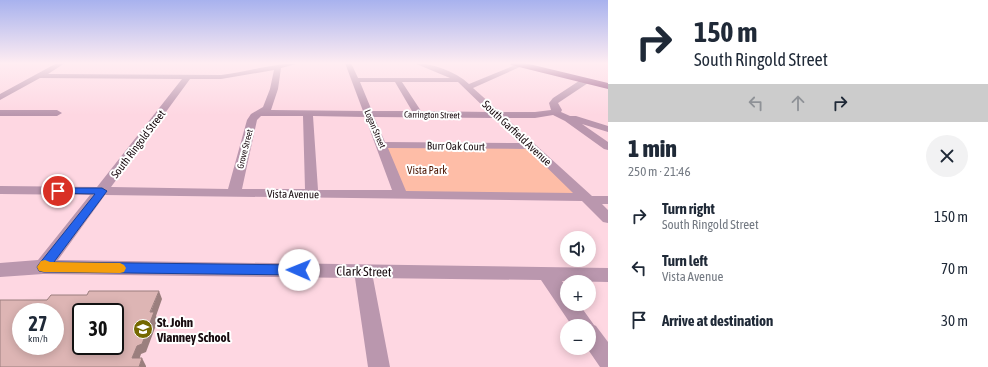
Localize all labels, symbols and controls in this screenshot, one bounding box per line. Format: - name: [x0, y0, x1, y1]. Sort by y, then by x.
- icon: right: [628, 16, 680, 68]
- text: 150 m: [694, 16, 757, 48]
- text: South Ringold Street: [694, 49, 828, 70]
- icon: left: [745, 92, 767, 114]
- icon: ahead: [787, 92, 809, 114]
- icon: right: [829, 92, 851, 114]
- street label: South Garfield Avenue: [480, 98, 554, 168]
- street label: South Ringold Street: [109, 108, 167, 180]
- street label: Logan Street: [362, 108, 388, 150]
- street label: Carrington Street: [404, 110, 460, 120]
- street label: Grove Street: [235, 128, 255, 170]
- text: 1 min: [628, 135, 677, 162]
- button: close: [926, 135, 968, 177]
- street label: Burr Oak Court: [427, 139, 485, 153]
- park label: Vista Park: [407, 164, 447, 176]
- text: 250 m · 21:46: [628, 164, 691, 179]
- pin: [41, 174, 75, 208]
- icon: arrive: [47, 180, 69, 202]
- street label: Vista Avenue: [267, 188, 319, 200]
- text: Turn right: [662, 200, 715, 217]
- icon: right: [628, 205, 650, 227]
- text: 150 m: [934, 208, 968, 225]
- text: South Ringold Street: [662, 217, 759, 232]
- map controls: [560, 231, 596, 355]
- button: sound: [560, 231, 596, 267]
- position arrow: [278, 249, 320, 291]
- text: Turn left: [662, 252, 708, 269]
- icon: left: [628, 257, 650, 279]
- text: 70 m: [941, 260, 968, 277]
- street label: Clark Street: [336, 264, 392, 279]
- text: Vista Avenue: [662, 269, 724, 284]
- button: +: [560, 275, 596, 311]
- speed limit sign: 30: [72, 303, 124, 355]
- icon: arrive: [628, 309, 650, 331]
- text: 27: [29, 312, 47, 335]
- text: Arrive at destination: [662, 312, 773, 329]
- text: 30 m: [941, 312, 968, 329]
- place label: St. John Vianney School: [156, 315, 231, 345]
- school or university icon: St. John Vianney School: [132, 318, 154, 340]
- button: −: [560, 319, 596, 355]
- text: km/h: [28, 333, 48, 344]

